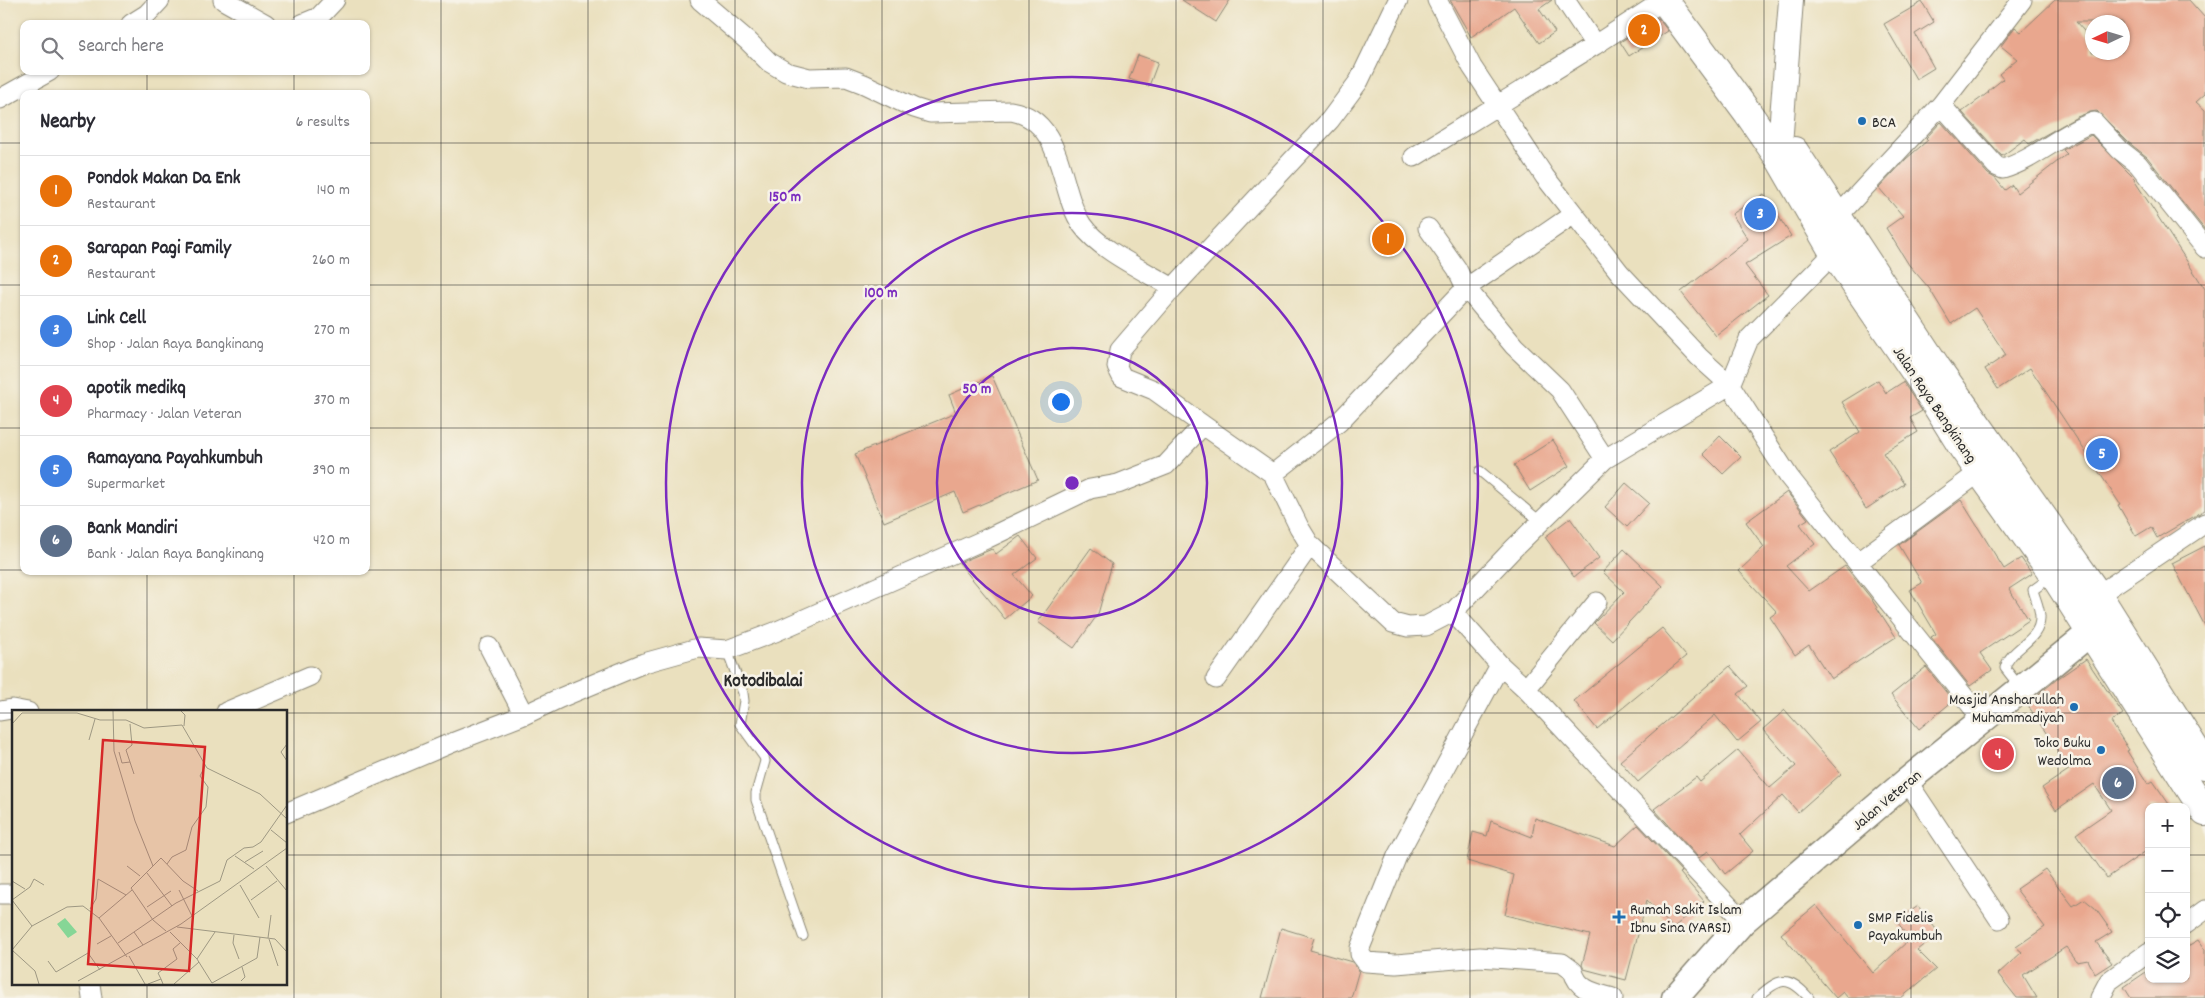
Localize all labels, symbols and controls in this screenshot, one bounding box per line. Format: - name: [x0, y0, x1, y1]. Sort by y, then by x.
- pin: 2: [1628, 11, 1660, 49]
- north arrow: [2085, 15, 2130, 60]
- search box: [20, 20, 370, 75]
- icon: search: [38, 34, 66, 62]
- text: Search here: [78, 34, 164, 61]
- text: Nearby: [40, 108, 95, 138]
- text: 6 results: [295, 111, 350, 134]
- place label: BCA: [1872, 112, 1896, 135]
- marker: BCA: [1856, 115, 1868, 127]
- text: Pondok Makan Da Enk: [87, 166, 241, 193]
- text: 1: [54, 179, 58, 202]
- text: 140 m: [316, 179, 350, 202]
- text: 150 m: [769, 187, 801, 209]
- text: Restaurant: [87, 193, 156, 216]
- pin: 3: [1744, 195, 1776, 233]
- pin: 1: [1372, 220, 1404, 258]
- text: Sarapan Pagi Family: [87, 236, 231, 263]
- text: 2: [53, 249, 60, 272]
- text: 260 m: [312, 249, 350, 272]
- text: Restaurant: [87, 263, 156, 286]
- text: 100 m: [864, 283, 898, 305]
- text: Link Cell: [87, 306, 146, 333]
- text: 3: [52, 319, 60, 342]
- text: 270 m: [314, 319, 350, 342]
- text: Shop · Jalan Raya Bangkinang: [87, 333, 264, 356]
- street label: Jalan Raya Bangkinang: [1886, 342, 1982, 469]
- text: apotik medikq: [87, 376, 186, 403]
- text: 50 m: [963, 379, 991, 401]
- text: 4: [53, 389, 59, 412]
- text: 370 m: [313, 389, 350, 412]
- your location: [1048, 389, 1074, 415]
- text: Pharmacy · Jalan Veteran: [87, 403, 242, 426]
- pin: 5: [2086, 435, 2118, 473]
- text: Ramayana Payahkumbuh: [87, 446, 263, 473]
- text: 5: [52, 459, 60, 482]
- text: 390 m: [312, 459, 350, 482]
- text: Supermarket: [87, 473, 165, 496]
- centre of rings: [1063, 474, 1081, 492]
- text: Bank Mandiri: [87, 516, 178, 543]
- text: 6: [52, 529, 60, 552]
- text: 420 m: [313, 529, 350, 552]
- text: Bank · Jalan Raya Bangkinang: [87, 543, 264, 566]
- district label: Kotodibalai: [723, 669, 803, 696]
- place label: Masjid Ansharullah Muhammadiyah: [1949, 689, 2064, 730]
- marker: Masjid Ansharullah Muhammadiyah: [2068, 701, 2080, 713]
- inset map: [12, 710, 288, 986]
- place label: Toko Buku Wedolma: [2034, 732, 2091, 773]
- pin: 4: [1982, 735, 2014, 773]
- marker: Toko Buku Wedolma: [2095, 744, 2107, 756]
- pin: 6: [2102, 764, 2134, 802]
- street label: Jalan Veteran: [1848, 765, 1927, 837]
- map controls: [2145, 803, 2190, 983]
- button: +: [2145, 803, 2190, 848]
- button: −: [2145, 848, 2190, 893]
- button: locate: [2145, 893, 2190, 938]
- place label: Rumah Sakit Islam Ibnu Sina (YARSI): [1630, 899, 1742, 940]
- place label: SMP Fidelis Payakumbuh: [1868, 907, 1942, 948]
- marker: Rumah Sakit Islam Ibnu Sina (YARSI): [1612, 910, 1626, 924]
- marker: SMP Fidelis Payakumbuh: [1852, 919, 1864, 931]
- button: layers: [2145, 938, 2190, 983]

